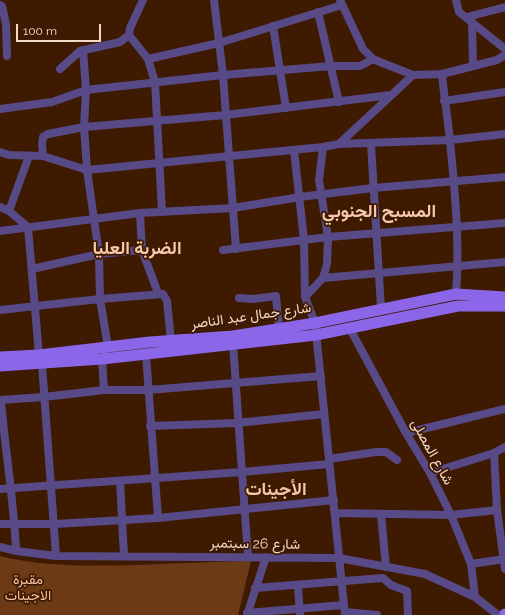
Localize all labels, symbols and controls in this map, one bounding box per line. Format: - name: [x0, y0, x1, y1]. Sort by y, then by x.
- scale bar: [18, 16, 103, 42]
- text: 100 m: [23, 24, 57, 38]
- district label: المسبح الجنوبي: [322, 201, 436, 223]
- district label: الضربة العليا: [92, 238, 182, 260]
- street label: شارع جمال عبد الناصر: [190, 299, 312, 333]
- street label: شارع المصلى: [407, 416, 457, 488]
- district label: الأجينات: [245, 479, 307, 501]
- street label: شارع 26 سبتمبر: [210, 535, 300, 553]
- park label: مقبرة الاجينات: [5, 572, 51, 604]

